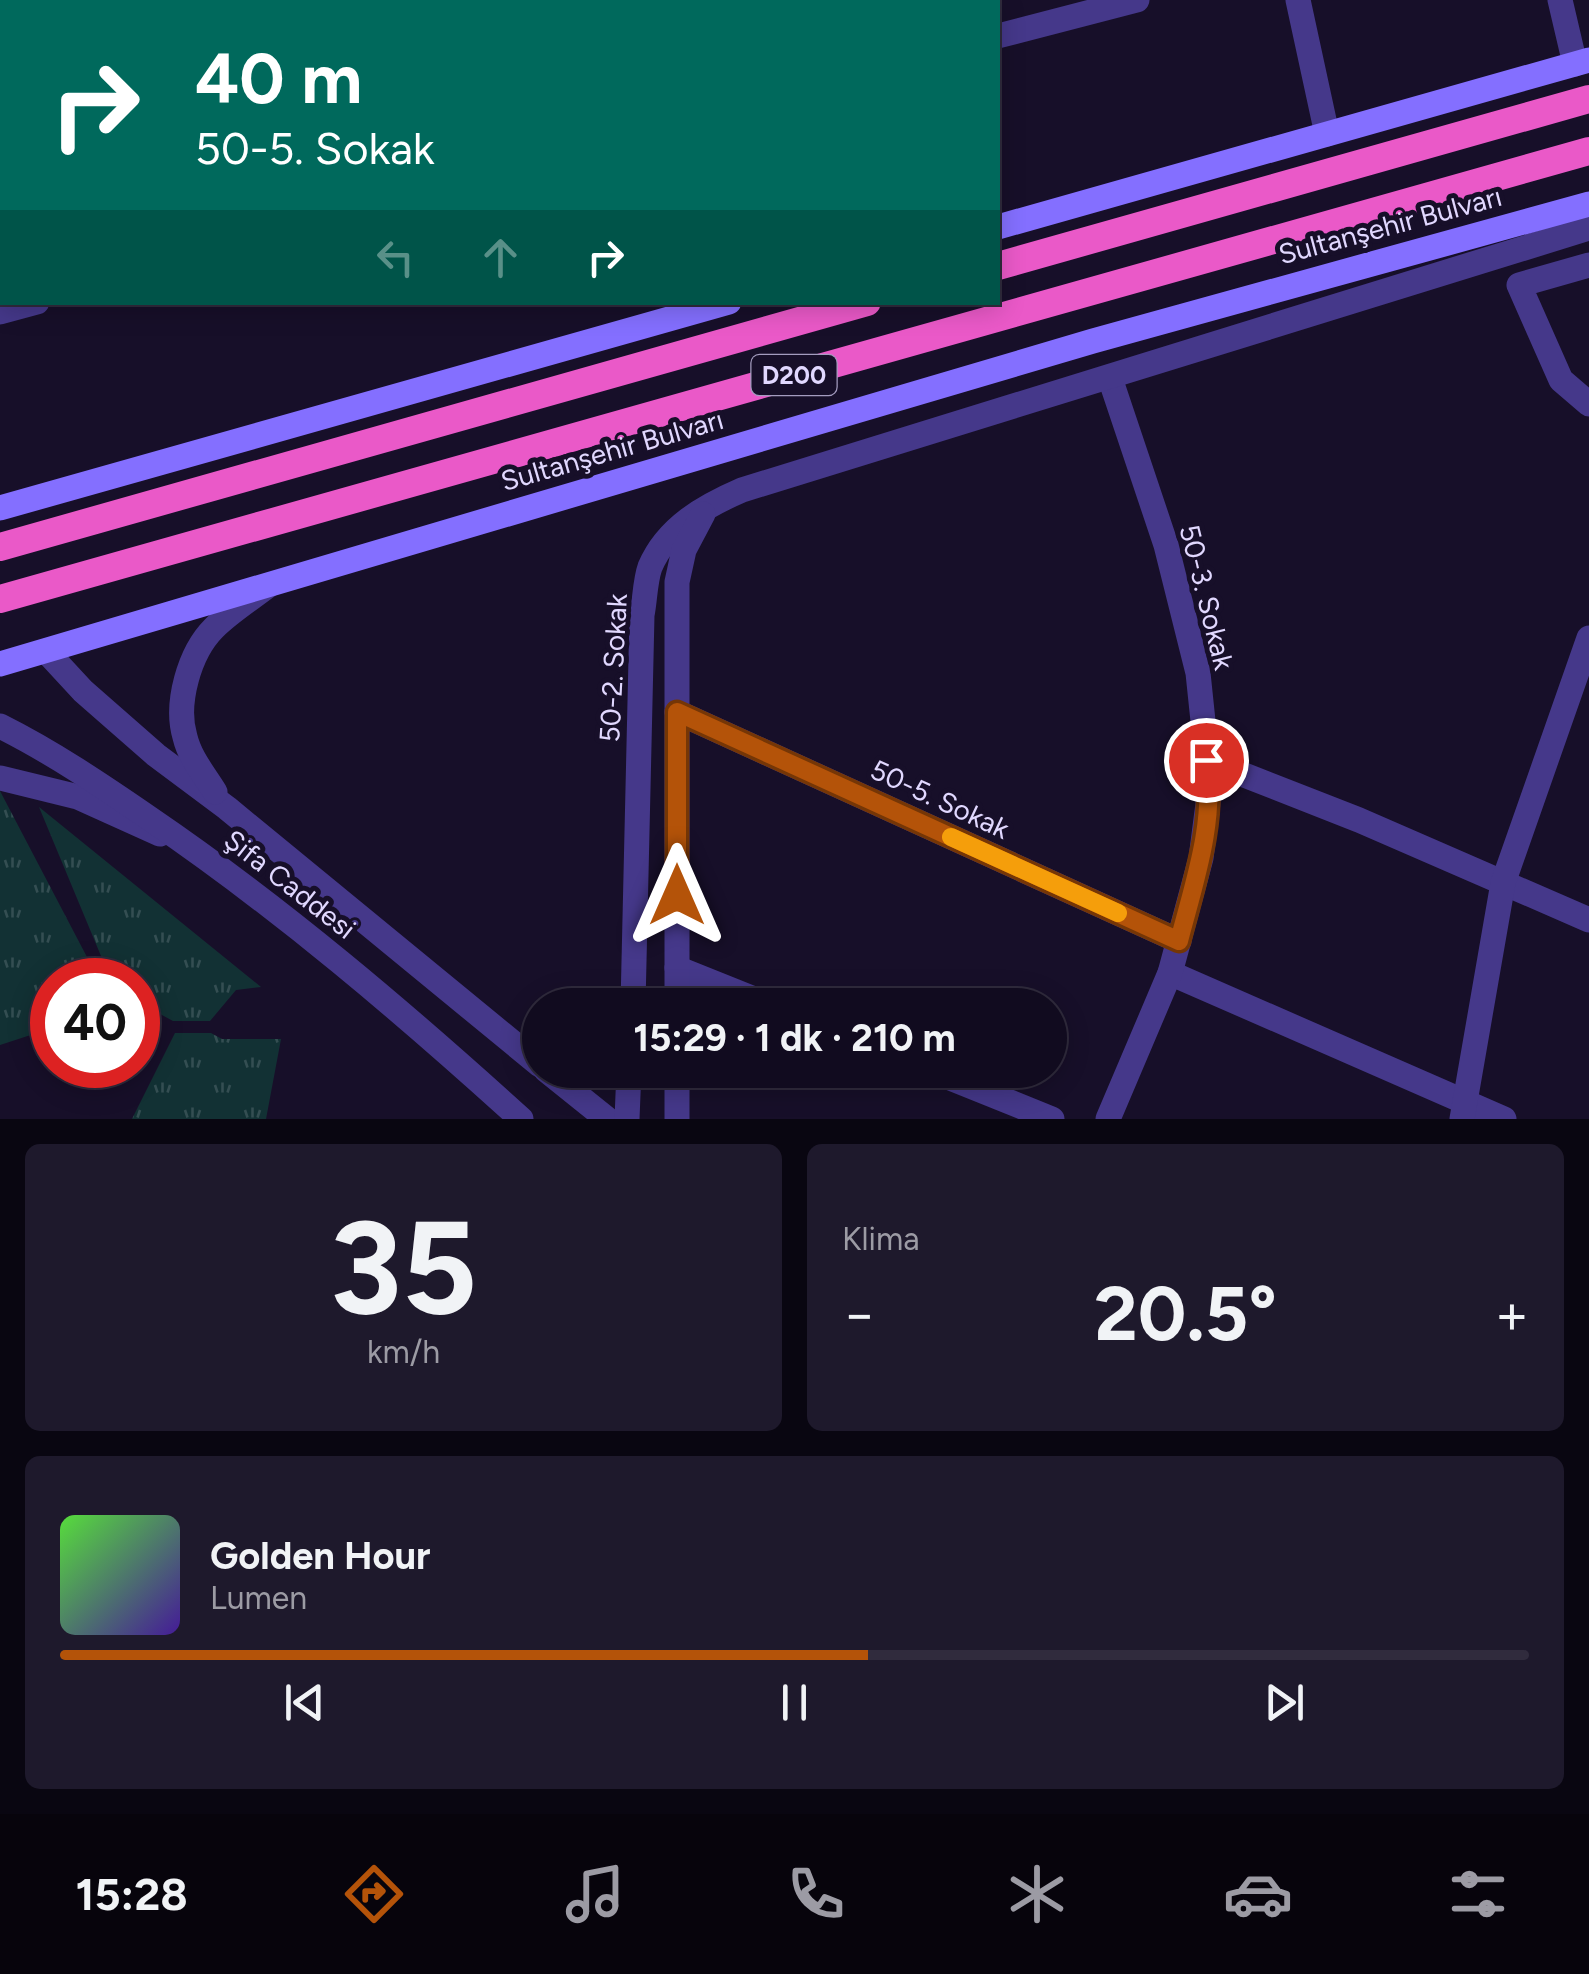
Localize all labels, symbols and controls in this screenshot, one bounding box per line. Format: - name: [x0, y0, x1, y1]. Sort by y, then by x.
- text: 40 m: [195, 36, 362, 121]
- icon: right: [30, 40, 160, 170]
- text: 50-5. Sokak: [195, 121, 435, 175]
- street label: Sultanşehir Bulvarı: [1275, 179, 1505, 271]
- icon: left: [368, 230, 423, 285]
- icon: ahead: [473, 230, 528, 285]
- icon: right: [578, 230, 633, 285]
- road number: D200: [752, 355, 836, 395]
- street label: Sultanşehir Bulvarı: [497, 402, 727, 498]
- street label: 50-3. Sokak: [1173, 521, 1242, 673]
- street label: 50-2. Sokak: [592, 592, 634, 743]
- pin: [1164, 718, 1249, 803]
- icon: arrive: [1179, 733, 1234, 788]
- street label: 50-5. Sokak: [865, 752, 1015, 846]
- street label: Şifa Caddesi: [218, 822, 362, 946]
- position arrow: [625, 843, 729, 947]
- speed limit sign: 40: [30, 958, 160, 1088]
- text: 15:29 · 1 dk · 210 m: [633, 1015, 956, 1061]
- text: 35: [330, 1190, 477, 1346]
- text: Klima: [842, 1220, 920, 1258]
- text: 20.5°: [1094, 1269, 1277, 1359]
- text: −: [842, 1281, 876, 1347]
- text: +: [1495, 1281, 1529, 1347]
- text: km/h: [367, 1333, 440, 1371]
- text: Golden Hour: [210, 1533, 431, 1579]
- text: Lumen: [210, 1579, 307, 1617]
- icon: previous: [277, 1675, 332, 1730]
- icon: pause: [767, 1675, 822, 1730]
- icon: next: [1257, 1675, 1312, 1730]
- icon: directions: [339, 1859, 409, 1929]
- icon: music: [560, 1859, 630, 1929]
- icon: phone: [781, 1859, 851, 1929]
- icon: climate: [1002, 1859, 1072, 1929]
- icon: car: [1223, 1859, 1293, 1929]
- icon: filters: [1443, 1859, 1513, 1929]
- text: 15:28: [75, 1867, 188, 1921]

